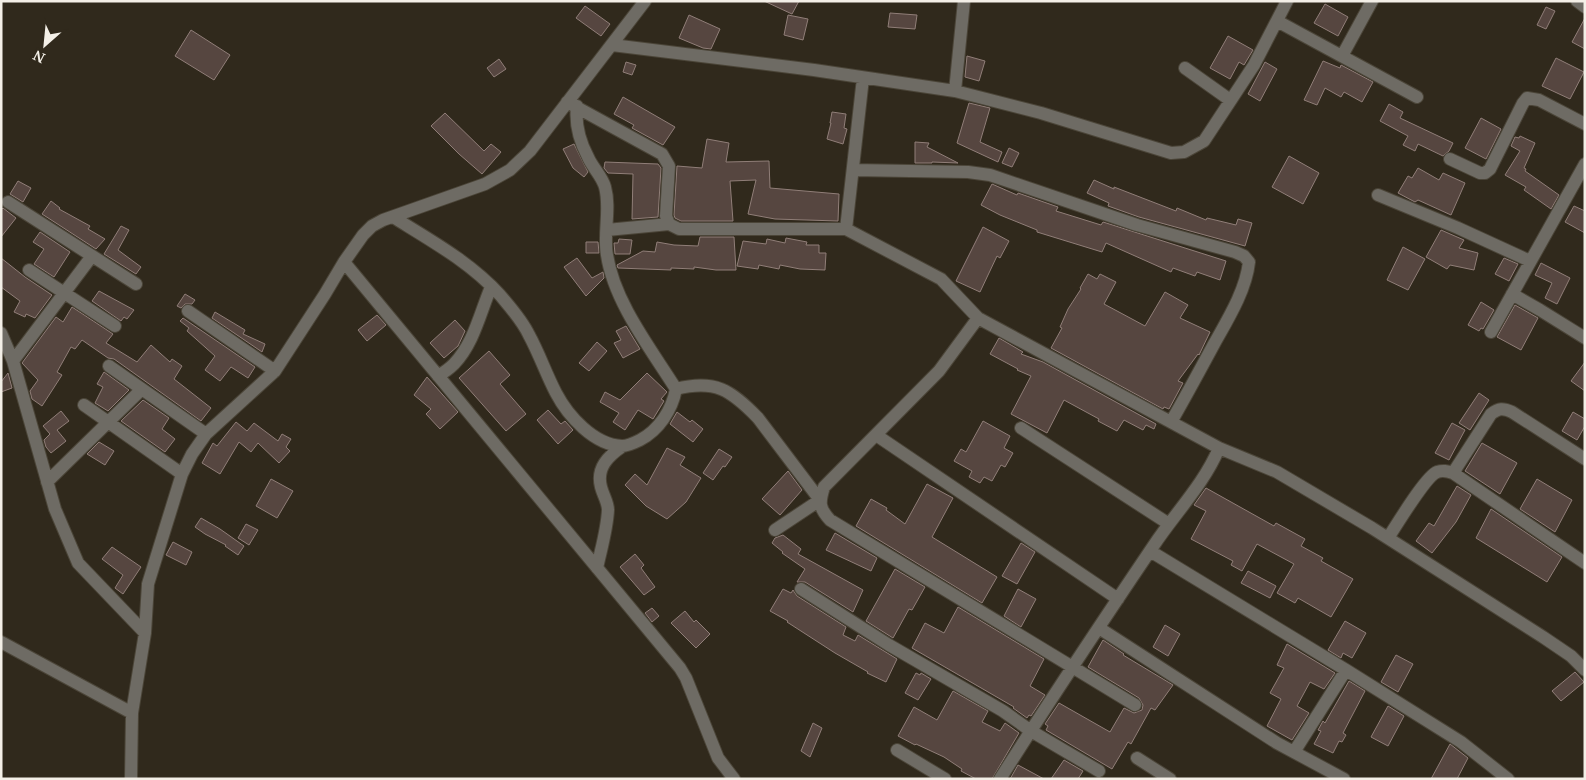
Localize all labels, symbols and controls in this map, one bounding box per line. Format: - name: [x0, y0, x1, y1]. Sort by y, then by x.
- north arrow: [20, 20, 70, 70]
- text: N: [30, 46, 48, 68]

